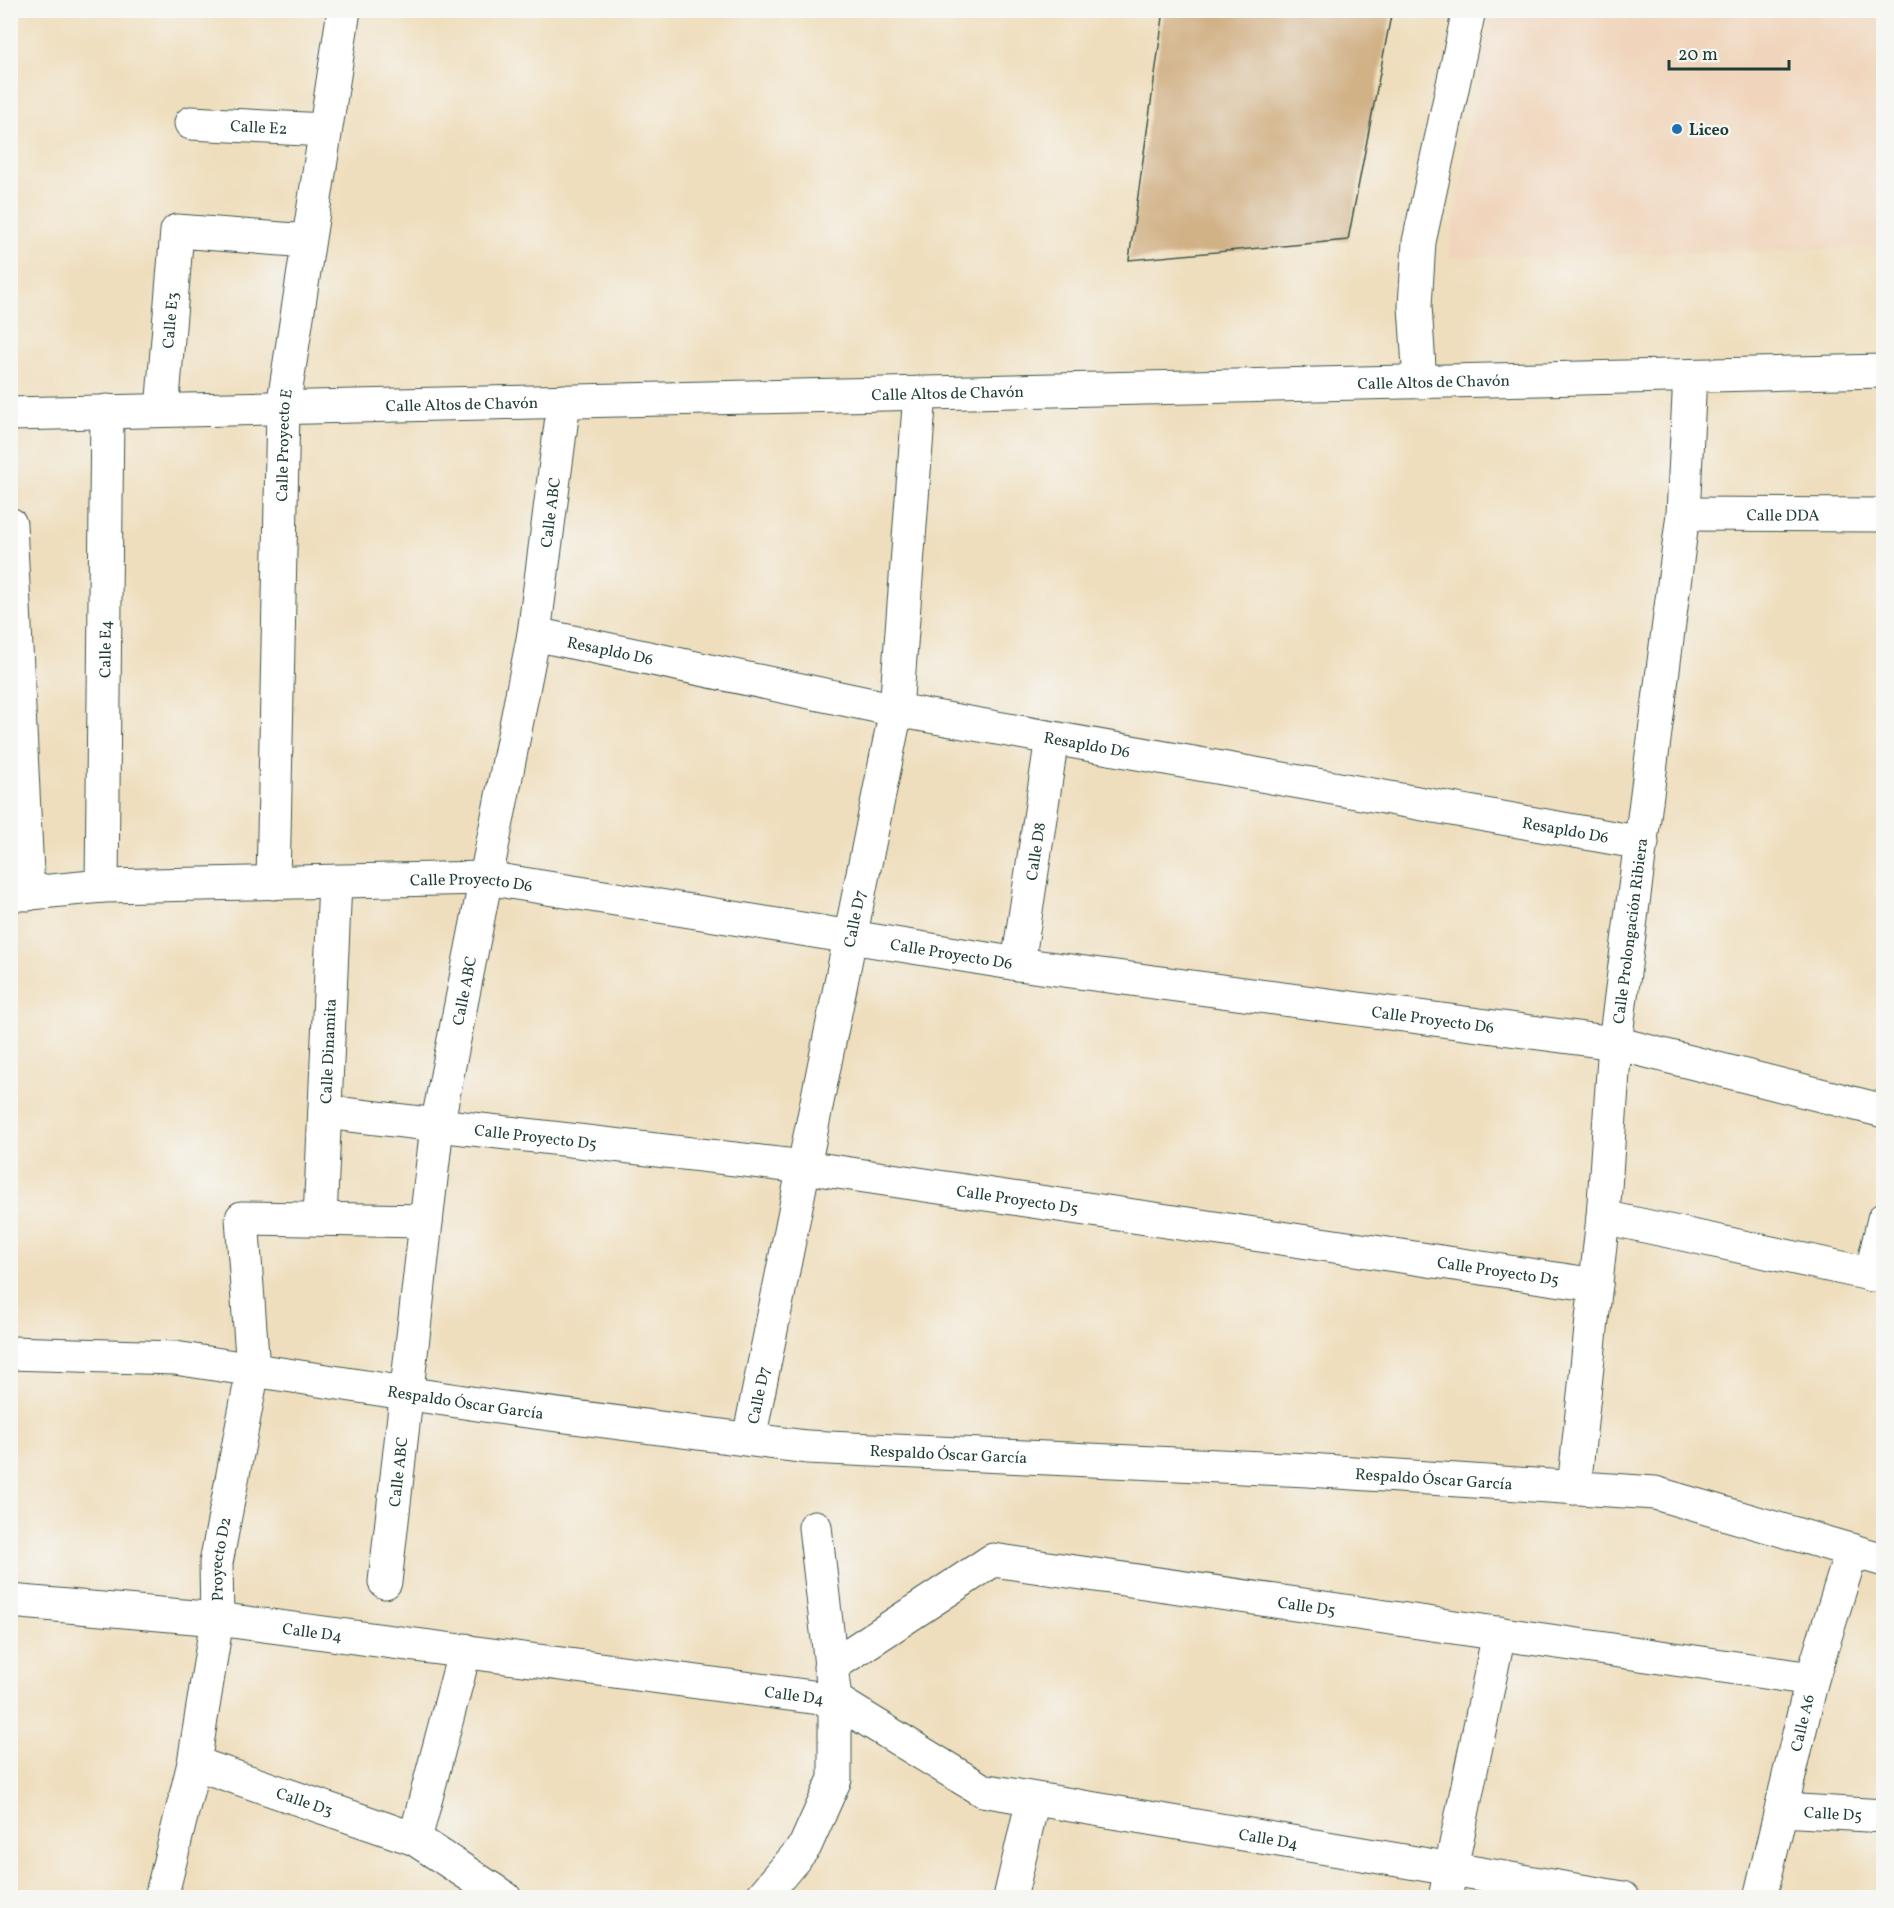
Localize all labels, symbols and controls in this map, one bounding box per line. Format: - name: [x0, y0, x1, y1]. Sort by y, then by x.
- scale bar: [1669, 33, 1789, 71]
- text: 20 m: [1678, 43, 1718, 68]
- street label: Calle E2: [230, 116, 288, 141]
- place label: Liceo: [1689, 120, 1729, 142]
- marker: Liceo: [1670, 122, 1684, 136]
- street label: Calle E3: [158, 291, 185, 350]
- street label: Calle Altos de Chavón: [1357, 371, 1510, 396]
- street label: Calle Altos de Chavón: [871, 382, 1024, 407]
- street label: Calle Proyecto E: [272, 387, 299, 502]
- street label: Calle Altos de Chavón: [385, 393, 538, 418]
- street label: Calle ABC: [536, 476, 567, 549]
- street label: Calle DDA: [1746, 505, 1820, 528]
- street label: Calle E4: [95, 620, 118, 678]
- street label: Resapldo D6: [565, 632, 655, 672]
- street label: Resapldo D6: [1042, 728, 1132, 765]
- street label: Resapldo D6: [1520, 813, 1610, 850]
- street label: Calle D8: [1022, 821, 1052, 882]
- street label: Calle Prolongación Ribiera: [1609, 837, 1654, 1025]
- street label: Calle Proyecto D6: [410, 869, 534, 898]
- street label: Calle D7: [839, 888, 873, 950]
- street label: Calle Proyecto D6: [888, 935, 1014, 976]
- street label: Calle ABC: [448, 954, 483, 1028]
- street label: Calle Dinamita: [316, 998, 343, 1104]
- street label: Calle Proyecto D6: [1370, 1002, 1495, 1040]
- street label: Calle Proyecto D5: [473, 1120, 598, 1156]
- street label: Calle Proyecto D5: [955, 1181, 1080, 1221]
- street label: Calle Proyecto D5: [1435, 1252, 1560, 1292]
- street label: Calle D7: [743, 1364, 776, 1426]
- street label: Respaldo Óscar García: [386, 1381, 545, 1426]
- street label: Calle ABC: [385, 1436, 414, 1508]
- street label: Respaldo Óscar García: [869, 1441, 1028, 1470]
- street label: Respaldo Óscar García: [1354, 1464, 1513, 1497]
- street label: Proyecto D2: [207, 1515, 238, 1602]
- street label: Calle D5: [1276, 1592, 1337, 1623]
- street label: Calle D4: [281, 1619, 343, 1648]
- street label: Calle D4: [763, 1682, 825, 1711]
- street label: Calle A6: [1786, 1692, 1821, 1754]
- street label: Calle D3: [273, 1783, 335, 1823]
- street label: Calle D5: [1803, 1802, 1862, 1828]
- street label: Calle D4: [1237, 1824, 1300, 1856]

